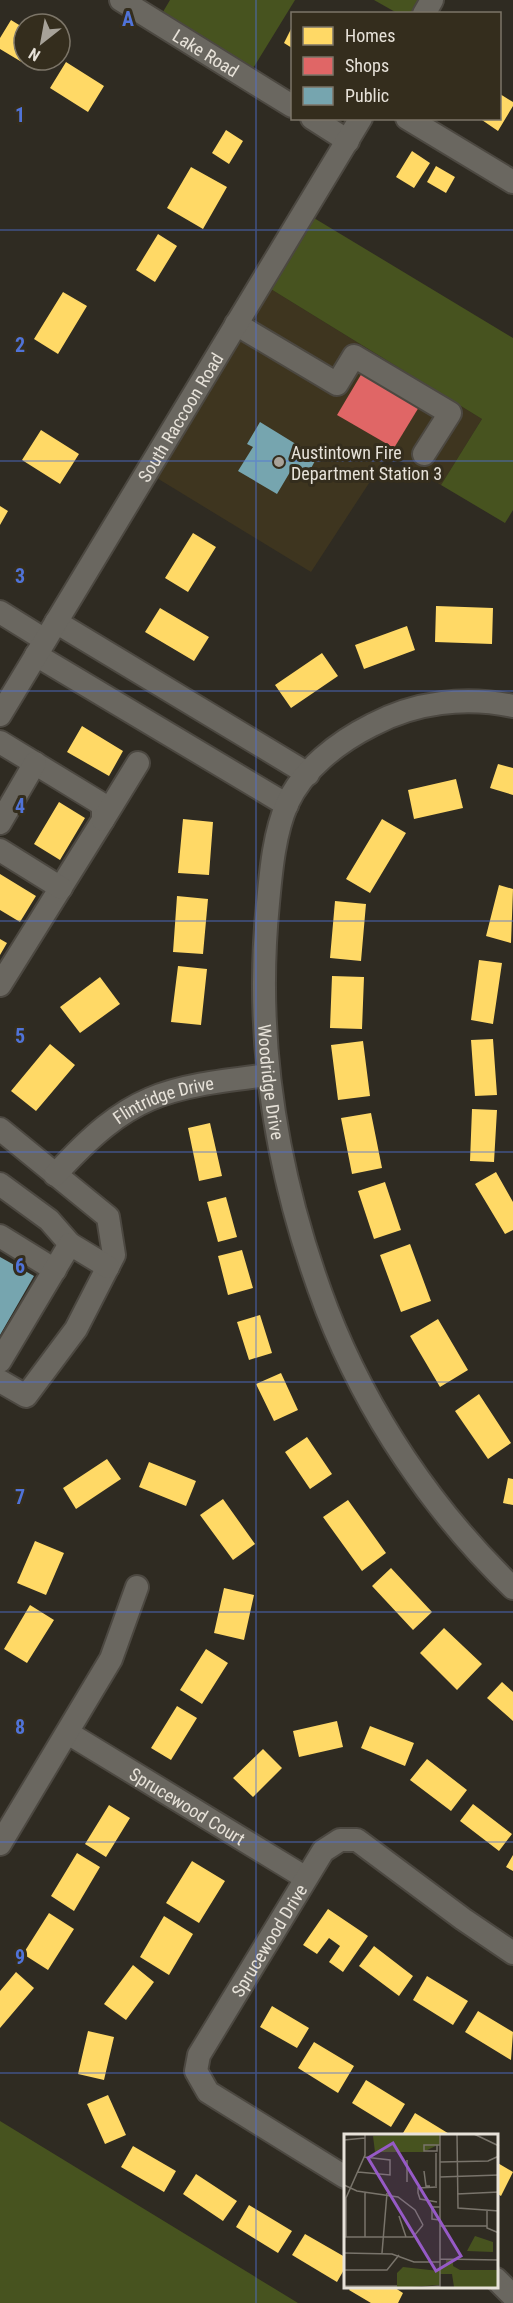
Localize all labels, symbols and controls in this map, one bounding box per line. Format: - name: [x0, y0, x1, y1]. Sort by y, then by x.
- text: A: [122, 7, 134, 31]
- north arrow: [12, 12, 72, 72]
- legend: [291, 12, 501, 120]
- street label: Lake Road: [169, 24, 243, 81]
- text: Homes: [345, 25, 395, 46]
- text: N: [25, 44, 44, 65]
- text: Shops: [345, 55, 389, 76]
- text: Public: [345, 85, 389, 106]
- text: 1: [15, 103, 25, 127]
- text: 2: [15, 333, 25, 357]
- street label: South Raccoon Road: [133, 349, 227, 486]
- place label: Austintown Fire Department Station 3: [291, 442, 442, 484]
- marker: Austintown Fire Department Station 3: [272, 455, 286, 469]
- text: 3: [15, 564, 25, 588]
- text: 4: [15, 794, 25, 818]
- text: 5: [15, 1024, 25, 1048]
- street label: Woodridge Drive: [254, 1024, 289, 1142]
- street label: Flintridge Drive: [108, 1072, 215, 1128]
- text: 6: [15, 1254, 25, 1278]
- text: 7: [15, 1485, 25, 1509]
- text: 8: [15, 1715, 25, 1739]
- street label: Sprucewood Court: [126, 1763, 249, 1849]
- street label: Sprucewood Drive: [227, 1880, 311, 2000]
- text: 9: [15, 1945, 25, 1969]
- inset map: [344, 2134, 498, 2288]

